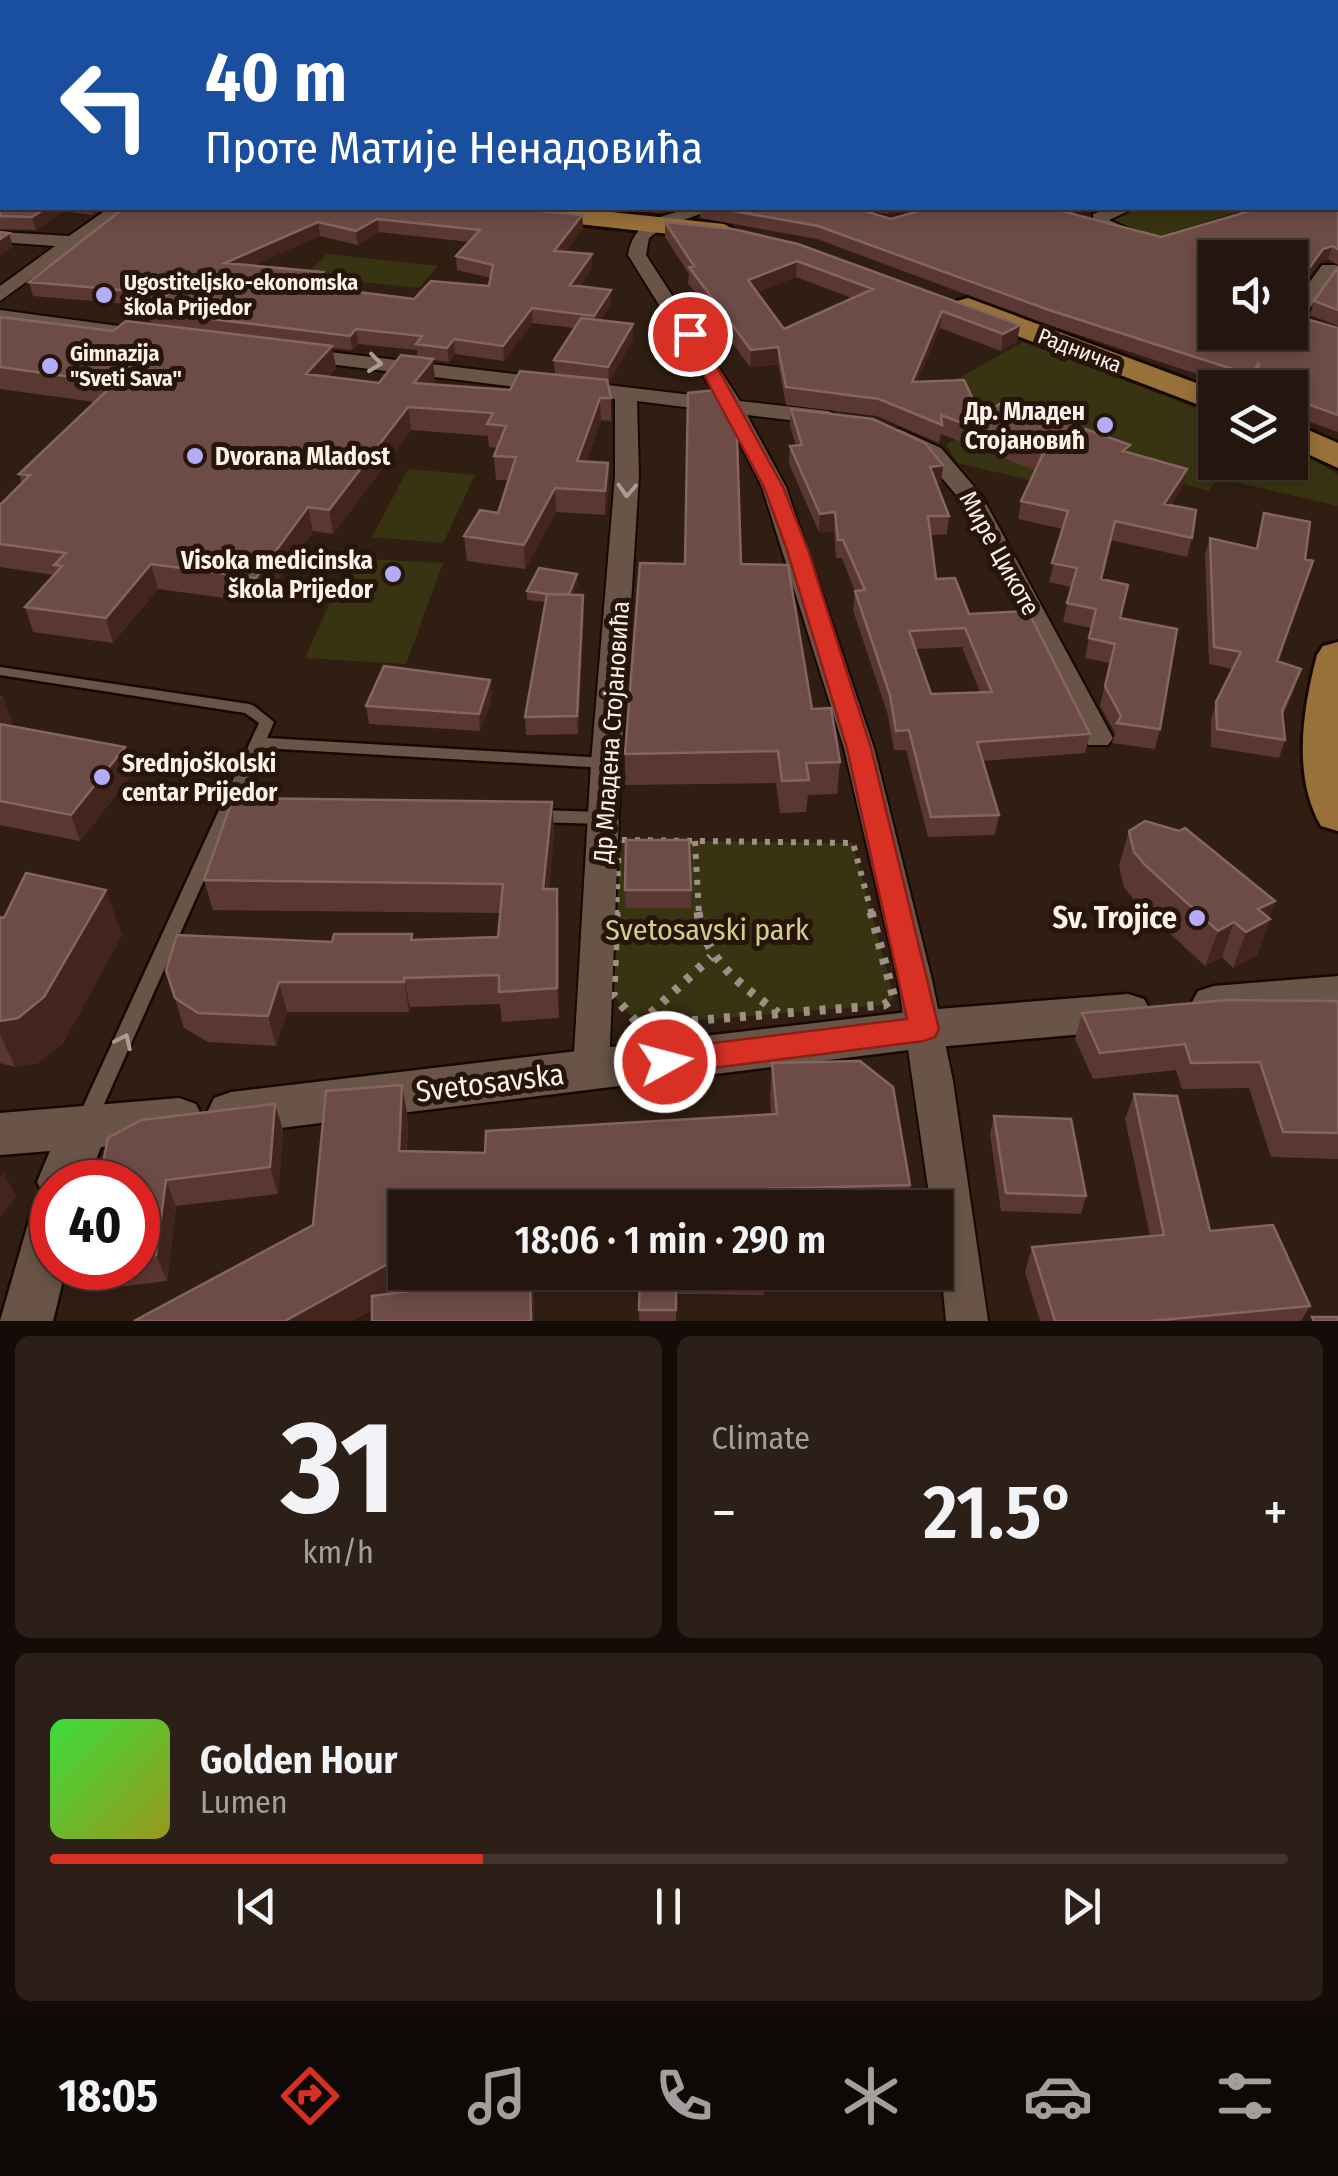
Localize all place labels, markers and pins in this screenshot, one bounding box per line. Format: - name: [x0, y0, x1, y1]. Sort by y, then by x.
- place label: Ugostiteljsko-ekonomska škola Prijedor: [124, 269, 358, 321]
- marker: Ugostiteljsko-ekonomska škola Prijedor: [93, 284, 115, 306]
- pin: [648, 292, 733, 377]
- place label: Gimnazija "Sveti Sava": [70, 340, 182, 392]
- marker: Gimnazija "Sveti Sava": [39, 355, 61, 377]
- place label: Др. Младен Стојановић: [963, 397, 1085, 456]
- marker: Др. Младен Стојановић: [1094, 414, 1116, 436]
- place label: Dvorana Mladost: [215, 442, 391, 472]
- marker: Dvorana Mladost: [184, 445, 206, 467]
- place label: Visoka medicinska škola Prijedor: [180, 546, 374, 605]
- marker: Visoka medicinska škola Prijedor: [382, 563, 404, 585]
- place label: Srednjoškolski centar Prijedor: [122, 749, 278, 808]
- marker: Srednjoškolski centar Prijedor: [91, 766, 113, 788]
- place label: Sv. Trojice: [1053, 900, 1177, 936]
- marker: Sv. Trojice: [1186, 907, 1208, 929]

